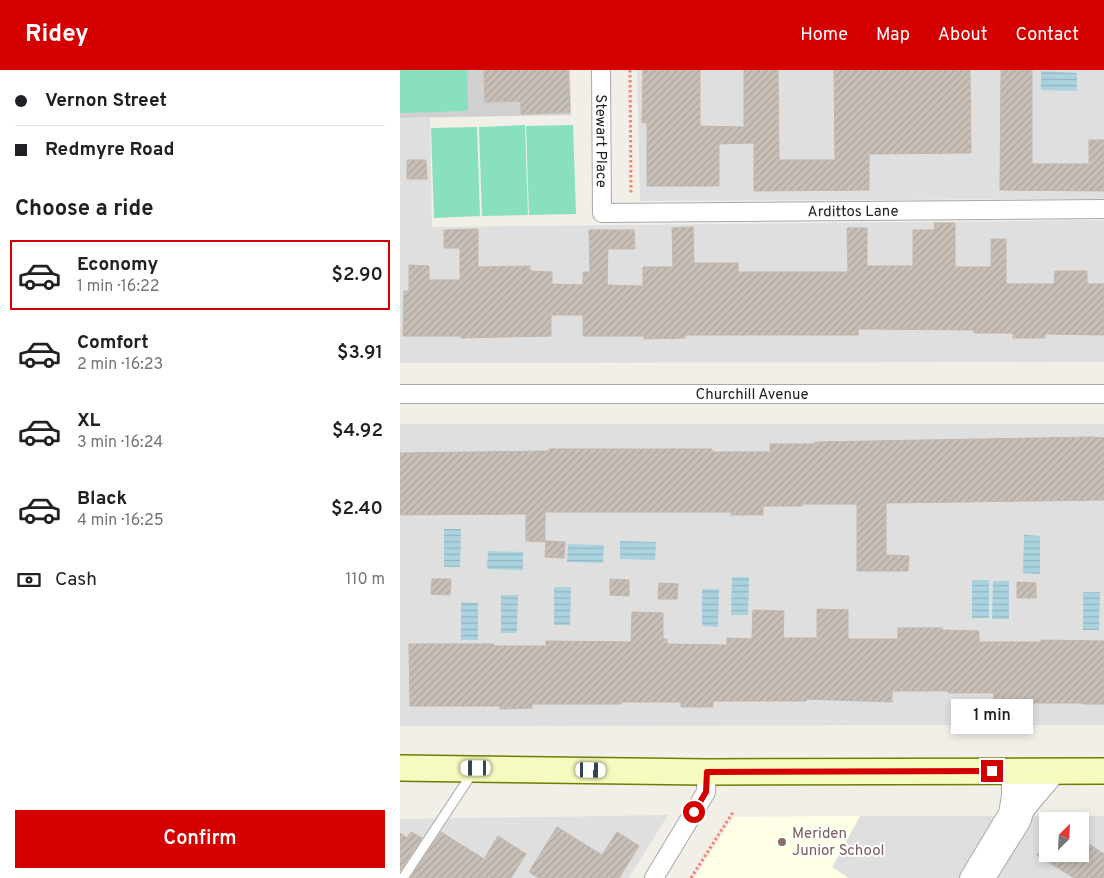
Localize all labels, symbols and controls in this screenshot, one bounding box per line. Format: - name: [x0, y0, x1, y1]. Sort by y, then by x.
- text: Ridey: [25, 20, 89, 50]
- text: Home: [800, 24, 848, 47]
- text: Map: [876, 24, 910, 47]
- text: About: [938, 24, 987, 47]
- text: Contact: [1015, 24, 1079, 47]
- text: Vernon Street: [45, 89, 167, 113]
- street label: Stewart Place: [590, 94, 610, 188]
- text: Redmyre Road: [45, 138, 175, 162]
- text: Choose a ride: [15, 196, 153, 223]
- street label: Ardittos Lane: [807, 203, 899, 222]
- icon: car: [17, 253, 62, 298]
- text: Economy: [77, 253, 158, 277]
- text: $2.90: [332, 263, 383, 287]
- text: 1 min · 16:22: [77, 277, 160, 297]
- icon: car: [17, 331, 62, 376]
- text: Comfort: [77, 331, 149, 355]
- text: $3.91: [337, 341, 383, 365]
- text: 2 min · 16:23: [77, 355, 163, 375]
- street label: Churchill Avenue: [696, 386, 808, 405]
- icon: car: [17, 409, 62, 454]
- text: XL: [77, 409, 100, 433]
- text: $4.92: [332, 419, 383, 443]
- text: 3 min · 16:24: [77, 433, 163, 453]
- icon: car: [17, 487, 62, 532]
- text: Black: [77, 487, 127, 511]
- text: $2.40: [331, 497, 383, 521]
- text: 4 min · 16:25: [77, 511, 164, 531]
- icon: cash: [15, 566, 43, 594]
- text: Cash: [55, 568, 97, 592]
- text: 110 m: [345, 570, 385, 590]
- callout: 1 min: [951, 698, 1033, 734]
- text: 1 min: [973, 706, 1011, 726]
- route end: [981, 760, 1003, 782]
- car: [461, 761, 491, 776]
- car: [575, 762, 606, 778]
- route start: [683, 801, 705, 823]
- button: Confirm: [15, 810, 385, 868]
- north arrow: [1039, 812, 1089, 862]
- map controls: [1039, 812, 1089, 862]
- place label: Meriden Junior School: [792, 825, 884, 861]
- marker: Meriden Junior School: [776, 836, 788, 848]

